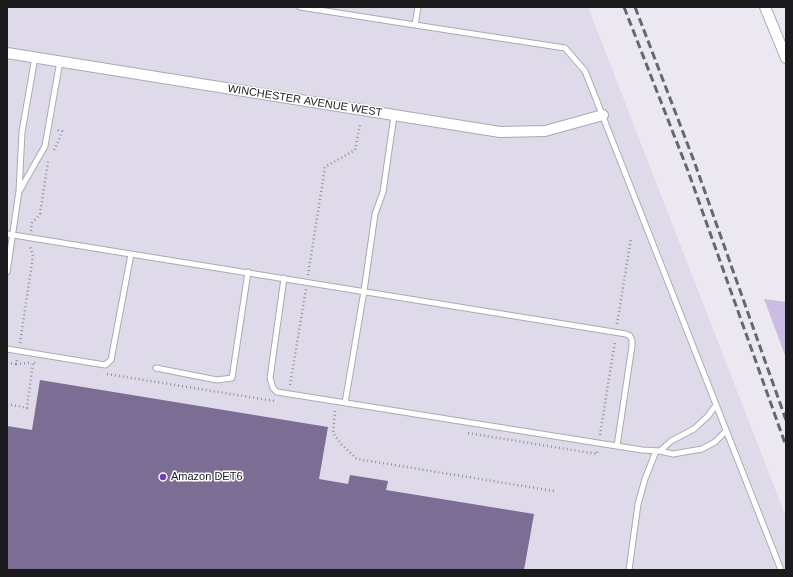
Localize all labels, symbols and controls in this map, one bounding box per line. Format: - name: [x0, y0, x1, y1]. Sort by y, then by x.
- street label: WINCHESTER AVENUE WEST: [227, 82, 383, 120]
- place label: Amazon DET6: [171, 470, 243, 484]
- marker: Amazon DET6: [158, 472, 168, 482]

